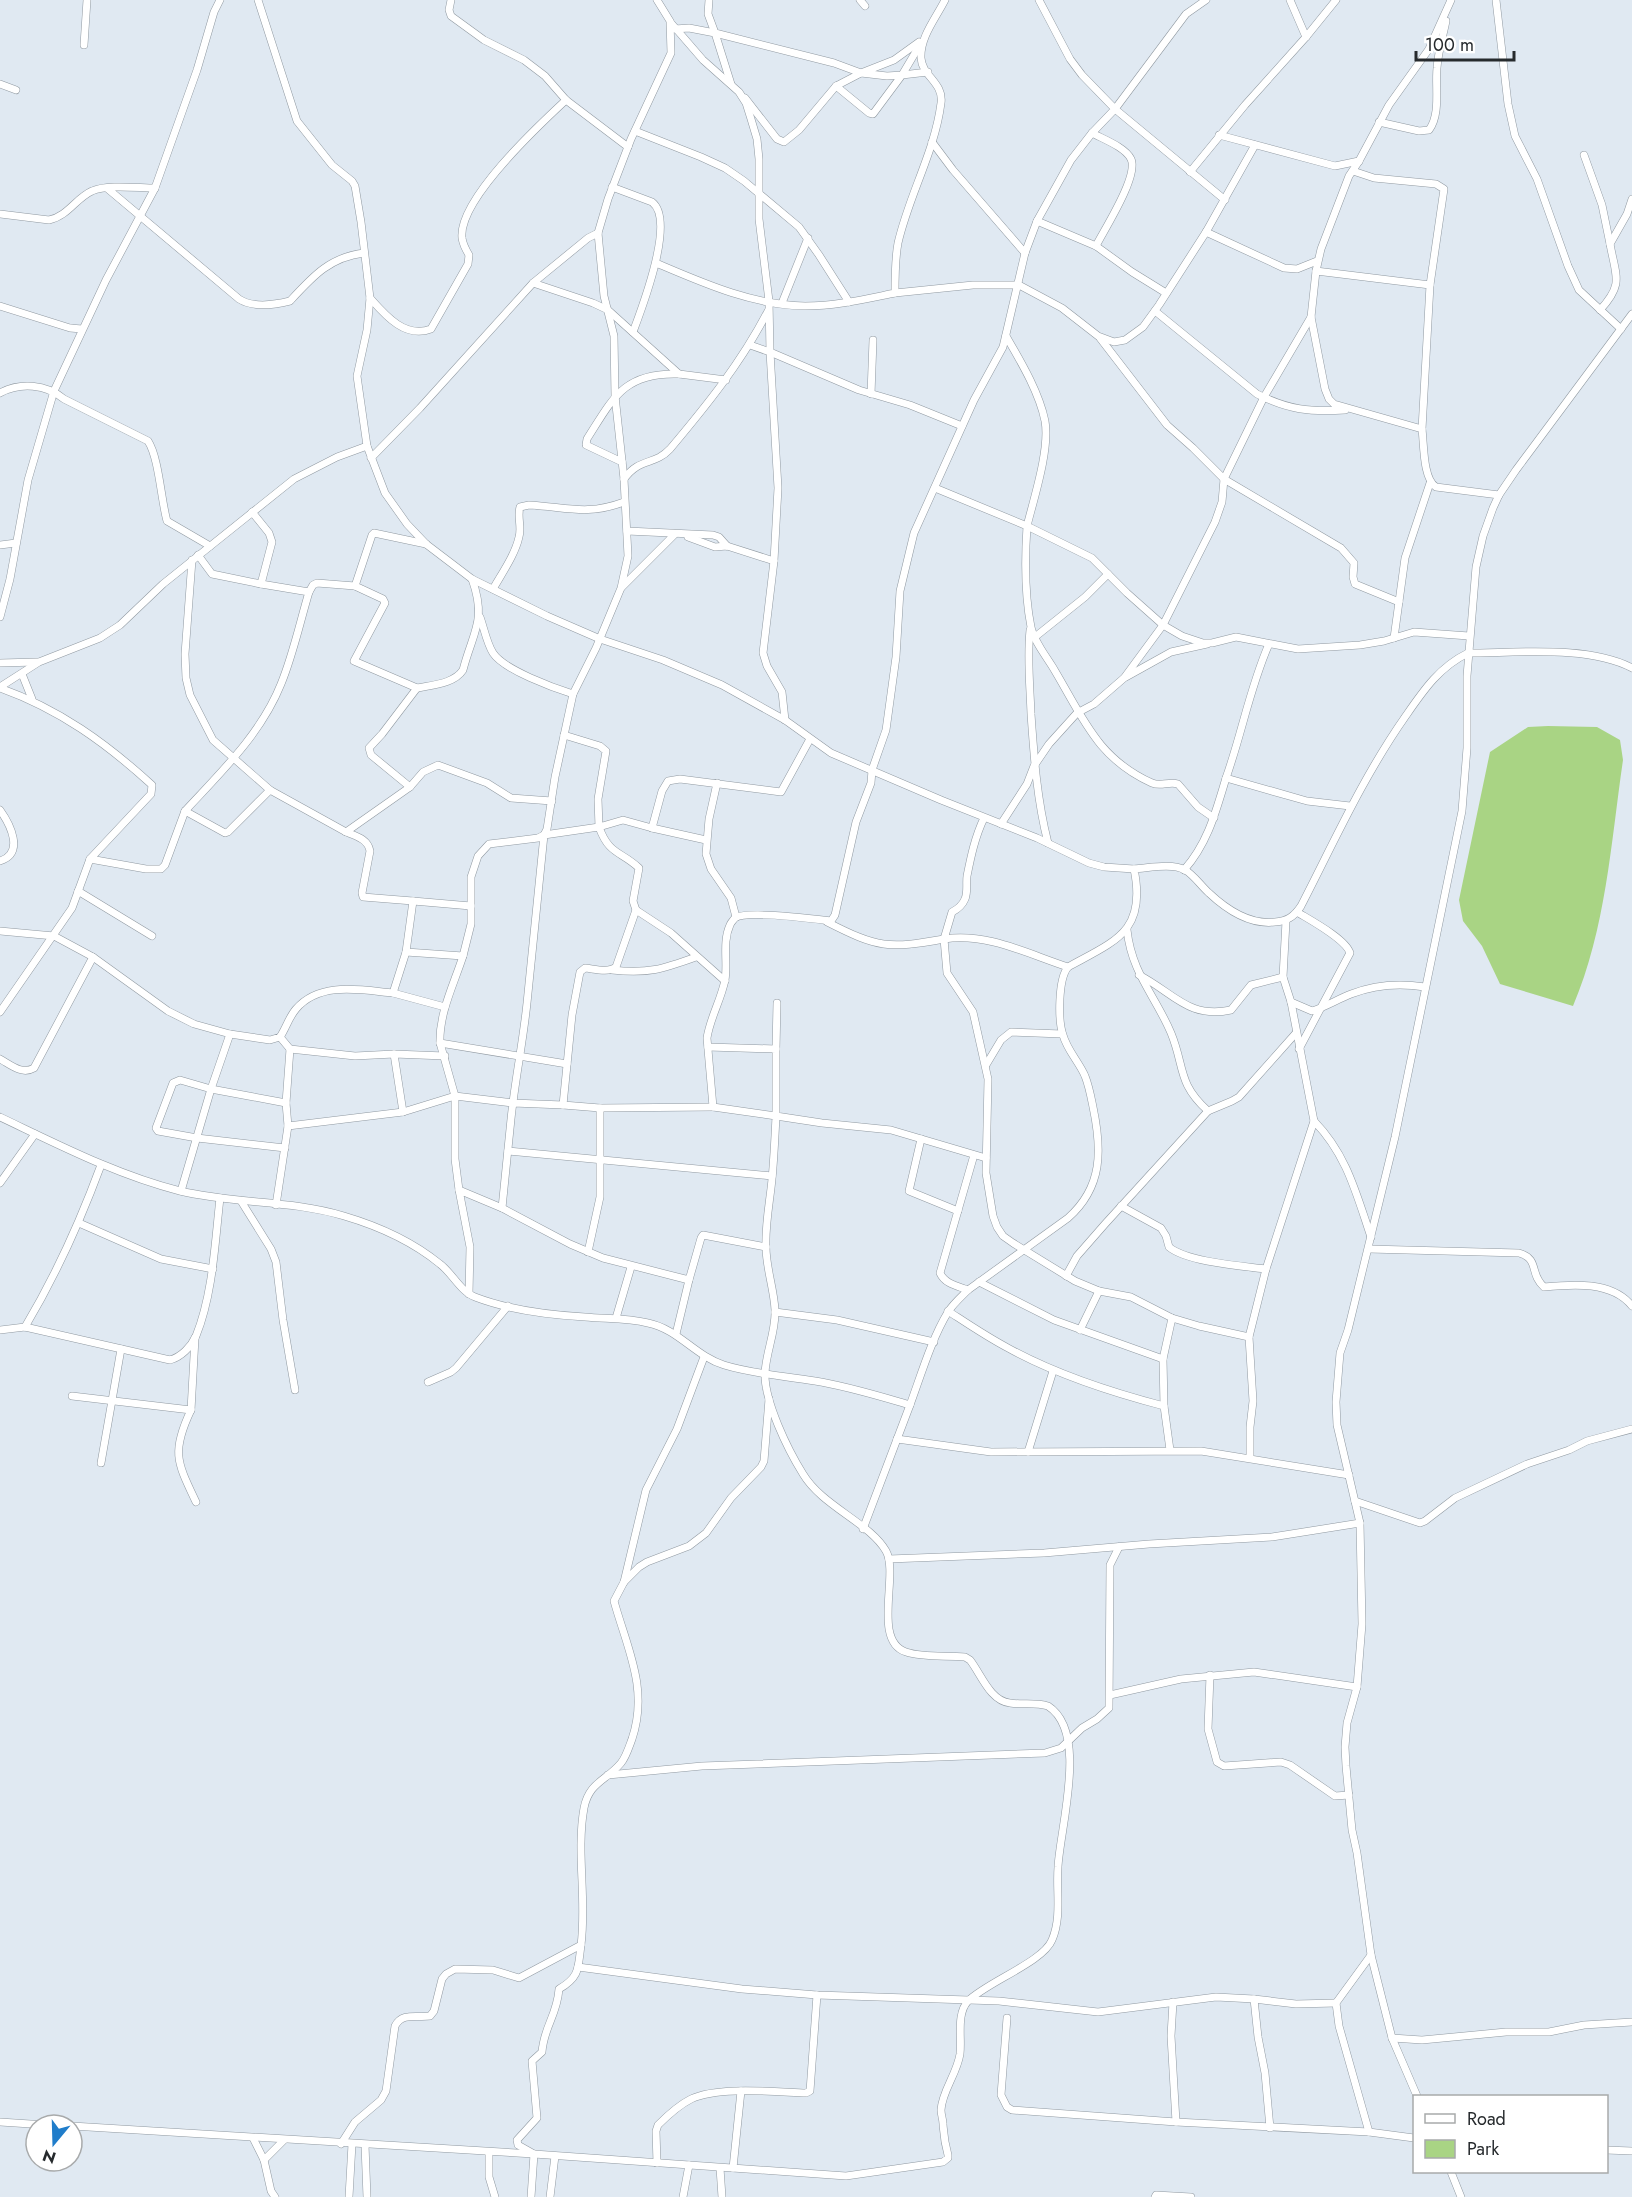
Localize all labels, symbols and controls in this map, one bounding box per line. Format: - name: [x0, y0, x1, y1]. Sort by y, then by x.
- scale bar: [1416, 24, 1514, 62]
- text: 100 m: [1425, 32, 1474, 58]
- legend: [1413, 2095, 1608, 2173]
- text: Road: [1467, 2106, 1506, 2132]
- north arrow: [24, 2113, 84, 2173]
- text: Park: [1467, 2136, 1499, 2162]
- text: N: [40, 2144, 59, 2170]

